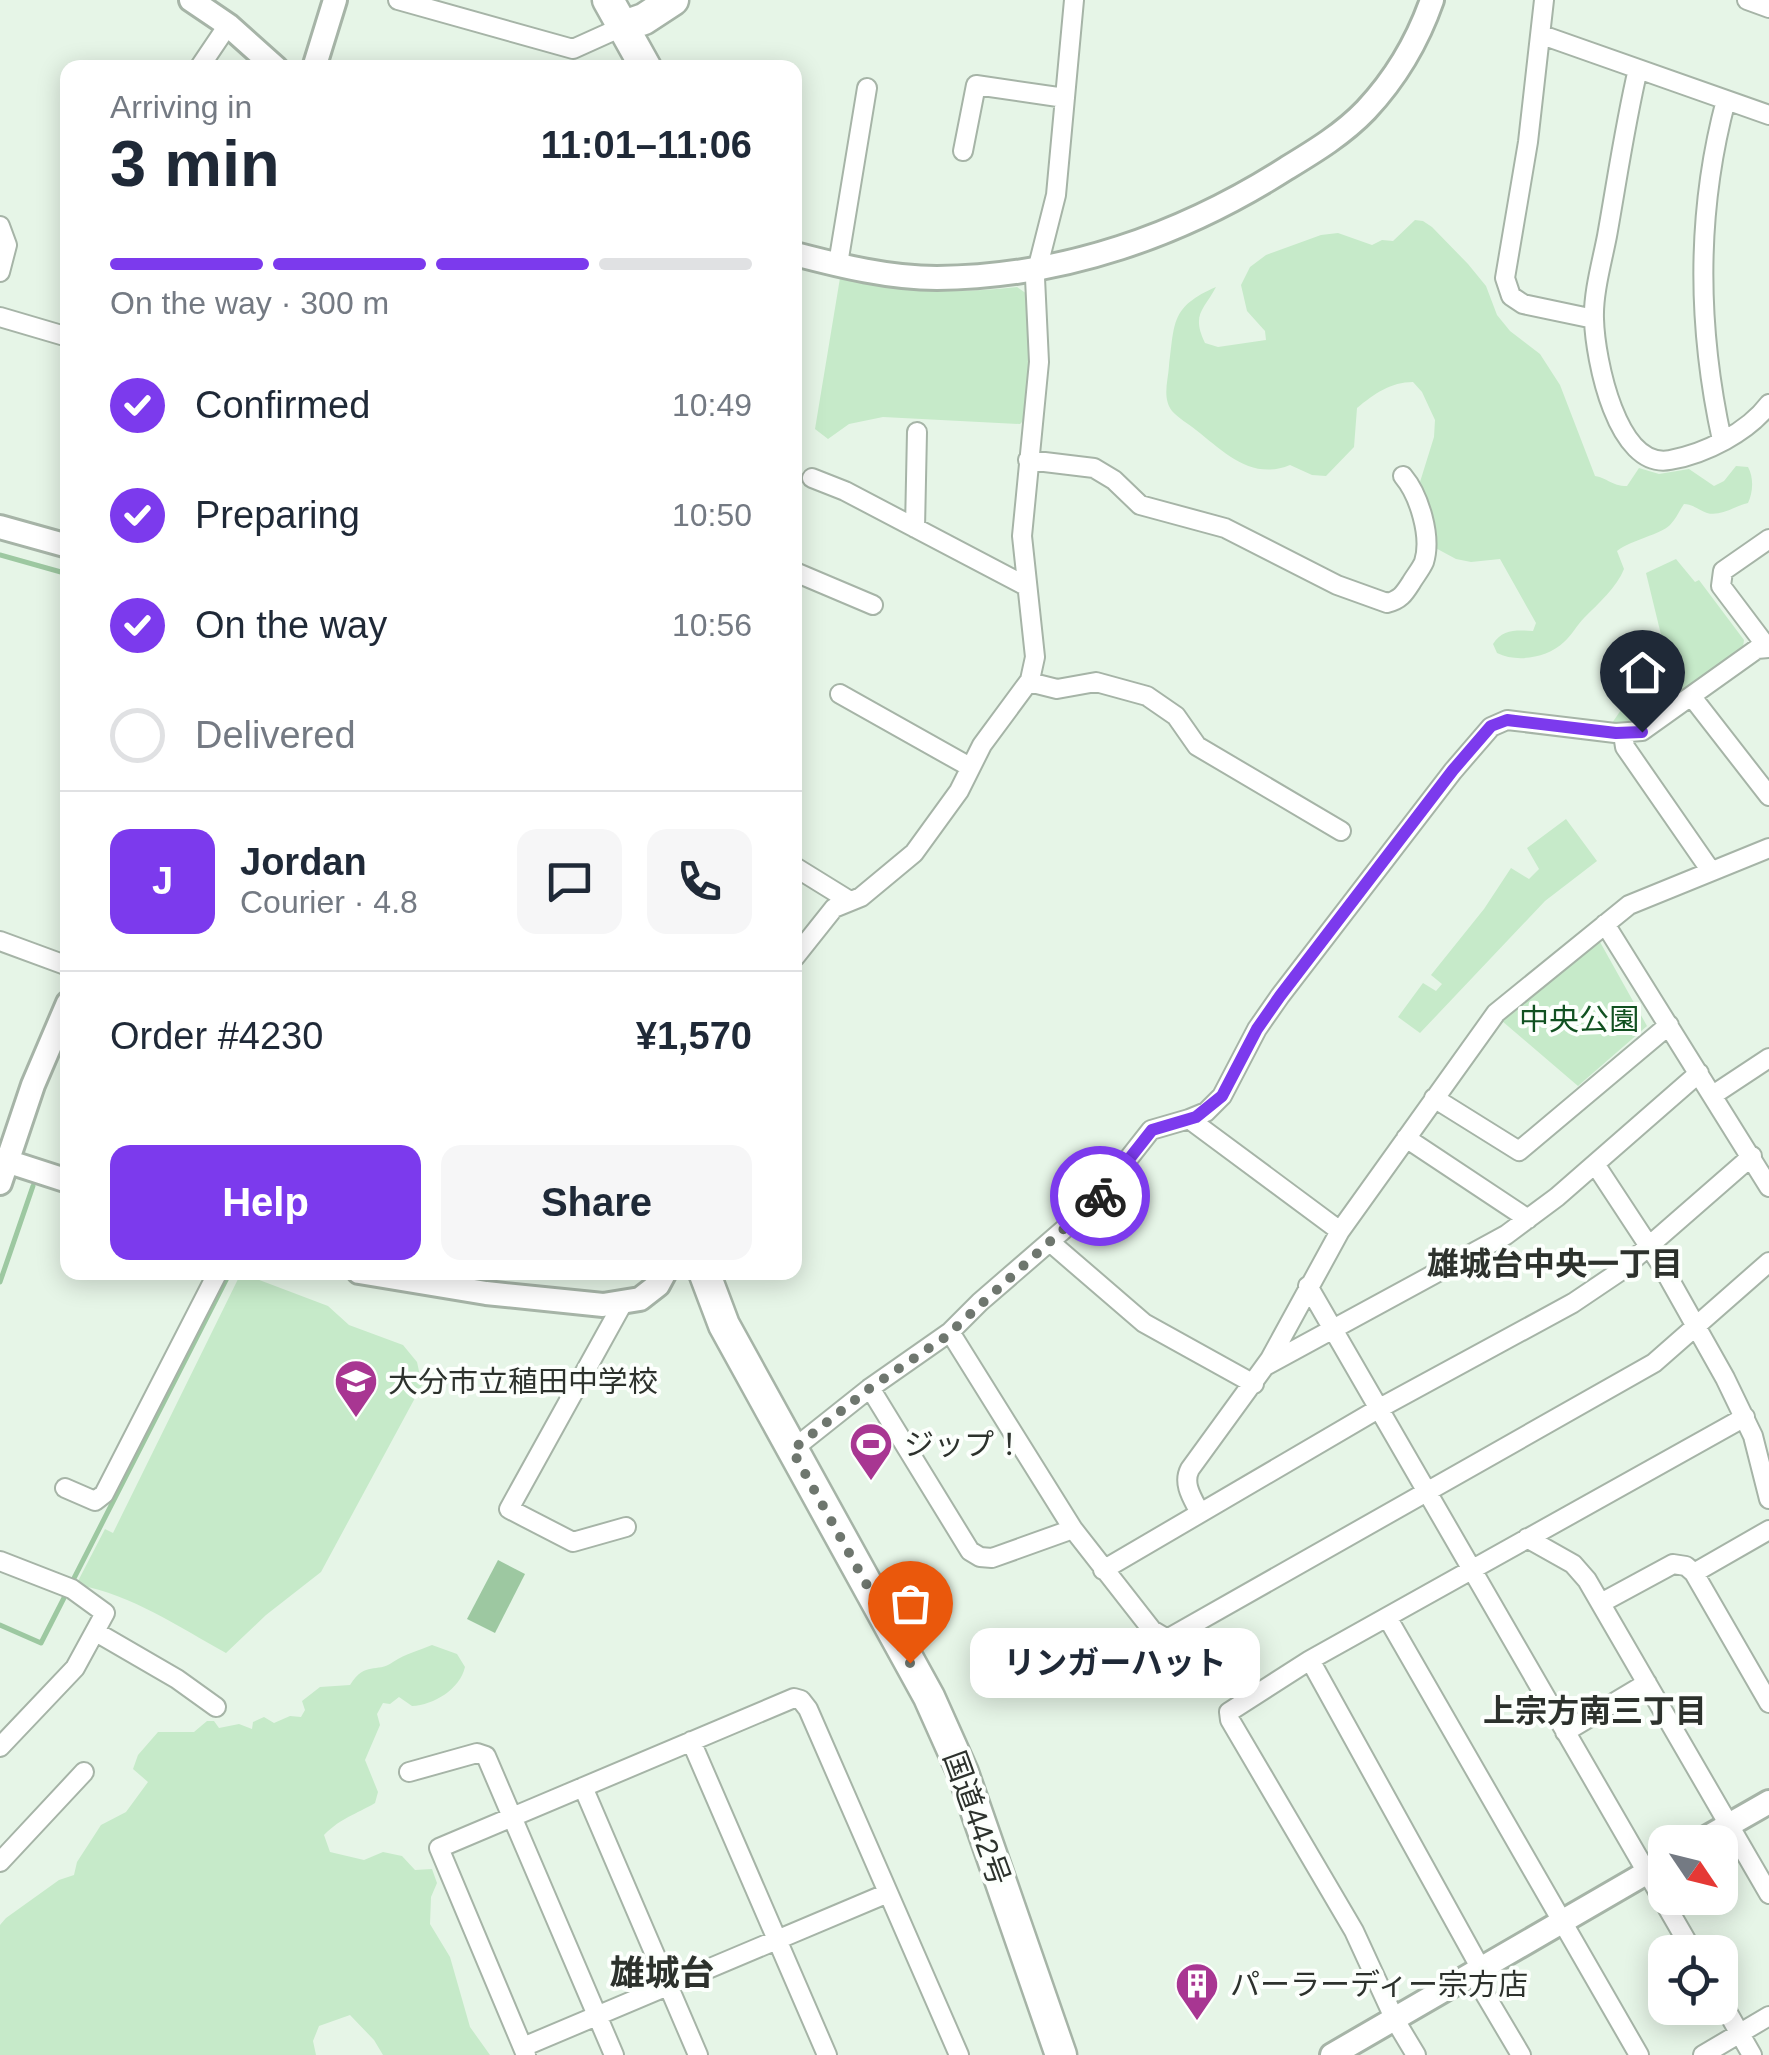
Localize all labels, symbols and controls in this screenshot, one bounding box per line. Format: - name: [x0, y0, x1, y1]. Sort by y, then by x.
- text: Arriving in: [110, 89, 252, 125]
- text: 11:01–11:06: [541, 124, 752, 166]
- text: 3 min: [110, 127, 280, 200]
- text: On the way · 300 m: [110, 285, 389, 321]
- icon: check: [110, 378, 165, 433]
- text: Confirmed: [195, 384, 370, 426]
- text: 10:49: [672, 387, 752, 423]
- icon: check: [110, 488, 165, 543]
- text: Preparing: [195, 494, 360, 536]
- text: 10:50: [672, 497, 752, 533]
- icon: check: [110, 598, 165, 653]
- text: On the way: [195, 604, 387, 646]
- text: 10:56: [672, 607, 752, 643]
- pin: [1600, 630, 1685, 733]
- icon: home: [1615, 645, 1670, 700]
- text: Delivered: [195, 714, 356, 756]
- button: chat: [517, 829, 622, 934]
- button: phone: [647, 829, 752, 934]
- text: Jordan: [240, 841, 367, 883]
- text: J: [152, 860, 173, 902]
- text: Courier · 4.8: [240, 884, 418, 920]
- park label: 中央公園: [1519, 1003, 1639, 1036]
- text: Order #4230: [110, 1015, 323, 1057]
- text: ¥1,570: [636, 1015, 752, 1057]
- button: Help: [110, 1145, 421, 1260]
- button: Share: [441, 1145, 752, 1260]
- courier: [1050, 1146, 1150, 1246]
- icon: bike: [1073, 1169, 1128, 1224]
- district label: 雄城台中央一丁目: [1427, 1246, 1683, 1282]
- school or university icon: 大分市立稙田中学校: [333, 1358, 379, 1419]
- place label: 大分市立稙田中学校: [388, 1365, 658, 1398]
- sports icon: ジップ！: [848, 1421, 894, 1482]
- place label: ジップ！: [904, 1428, 1024, 1461]
- pin: [868, 1561, 953, 1664]
- icon: bag: [883, 1576, 938, 1631]
- callout: リンガーハット: [970, 1628, 1260, 1698]
- text: リンガーハット: [1003, 1645, 1227, 1681]
- district label: 上宗方南三丁目: [1483, 1693, 1707, 1729]
- street label: 国道442号: [938, 1747, 1016, 1889]
- north arrow: [1648, 1825, 1738, 1915]
- map controls: [1648, 1825, 1738, 2025]
- button: locate: [1648, 1935, 1738, 2025]
- district label: 雄城台: [609, 1953, 715, 1992]
- building icon: パーラーディー宗方店: [1174, 1961, 1220, 2022]
- place label: パーラーディー宗方店: [1230, 1968, 1528, 2001]

